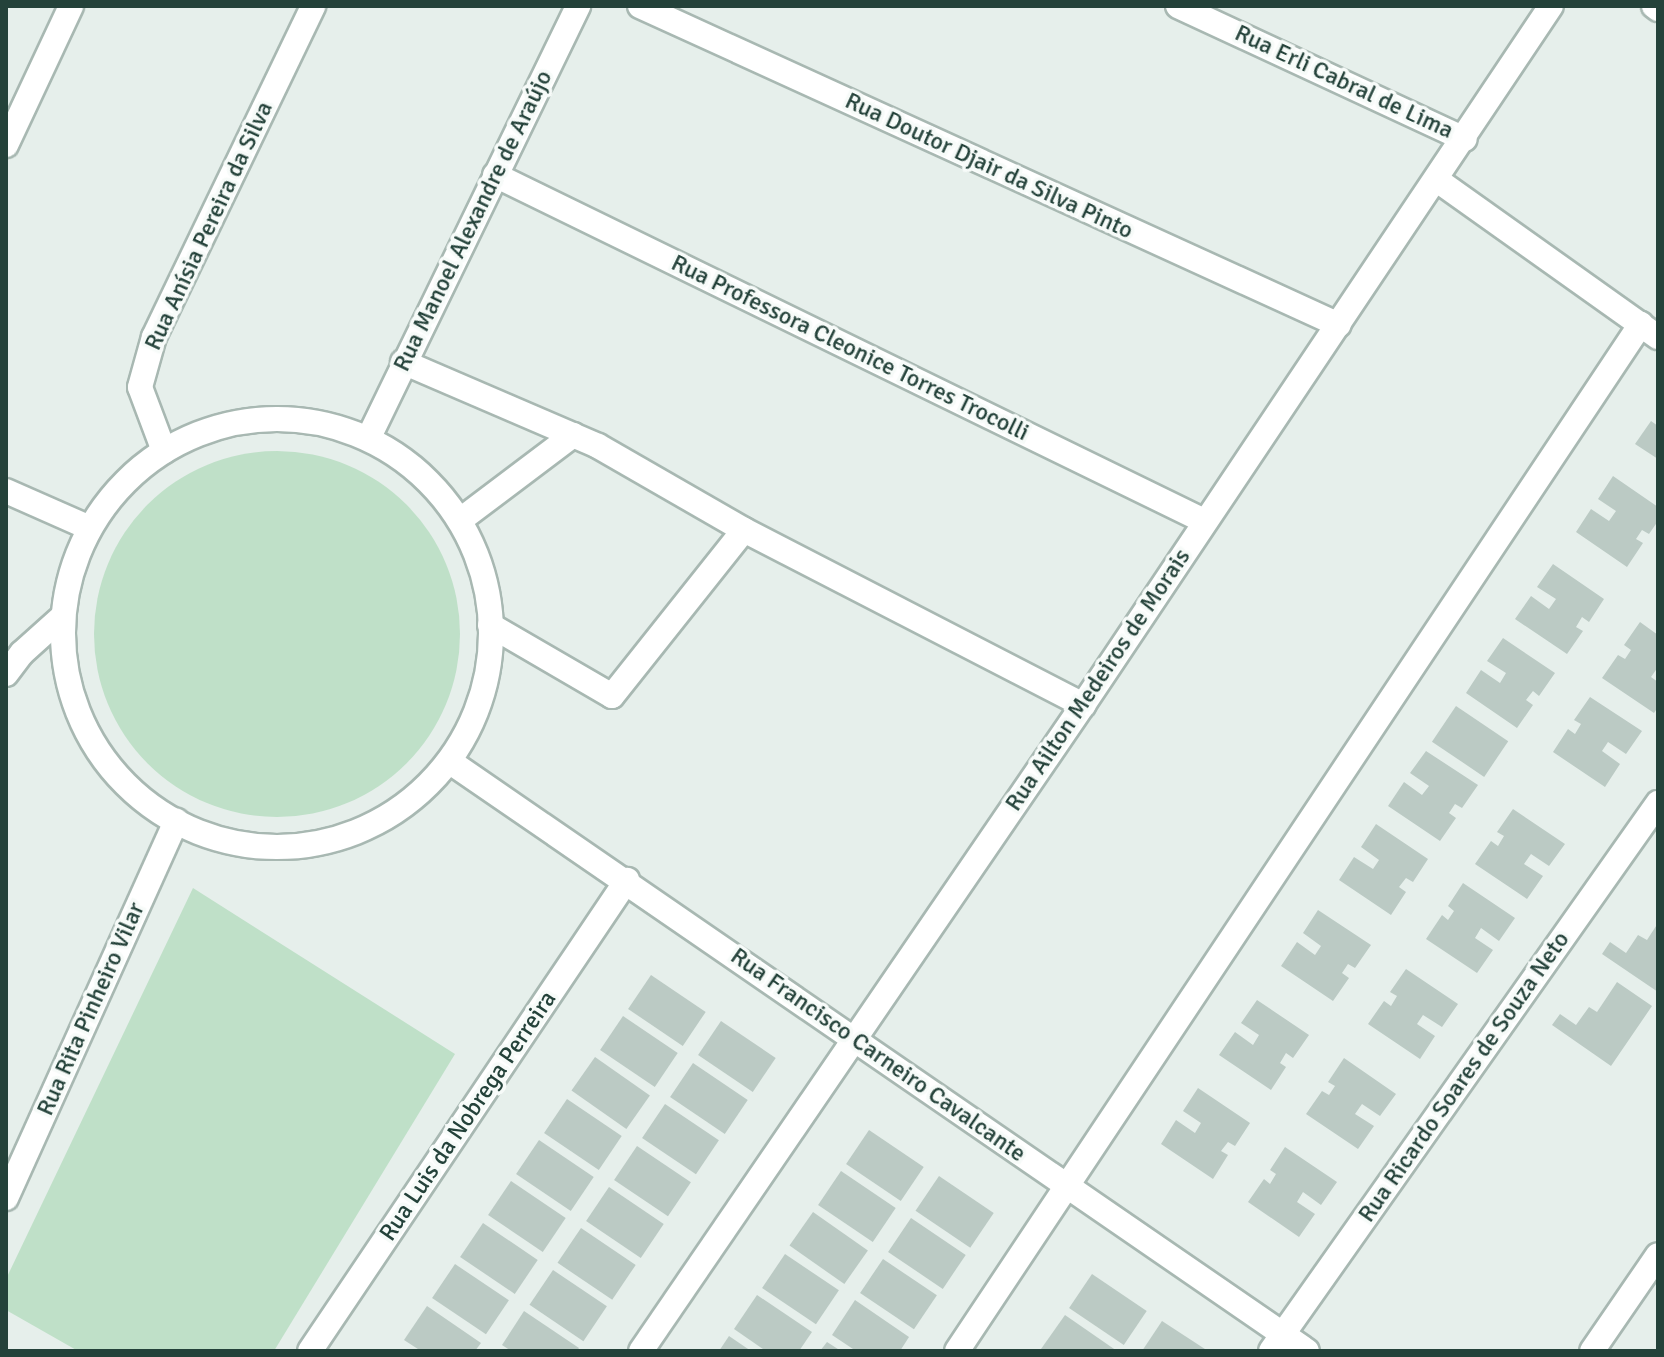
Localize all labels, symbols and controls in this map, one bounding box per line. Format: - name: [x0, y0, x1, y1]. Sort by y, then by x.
- street label: Rua Erli Cabral de Lima: [1230, 19, 1458, 145]
- street label: Rua Manoel Alexandre de Araújo: [387, 66, 559, 376]
- street label: Rua Doutor Djair da Silva Pinto: [840, 86, 1138, 246]
- street label: Rua Anísia Pereira da Silva: [139, 97, 279, 355]
- street label: Rua Professora Cleonice Torres Trocolli: [666, 249, 1034, 447]
- street label: Rua Ailton Medeiros de Morais: [999, 543, 1197, 817]
- street label: Rua Rita Pinheiro Vilar: [31, 898, 151, 1120]
- street label: Rua Ricardo Soares de Souza Neto: [1352, 926, 1576, 1228]
- street label: Rua Francisco Carneiro Cavalcante: [725, 942, 1031, 1168]
- street label: Rua Luis da Nobrega Perreira: [373, 986, 563, 1246]

